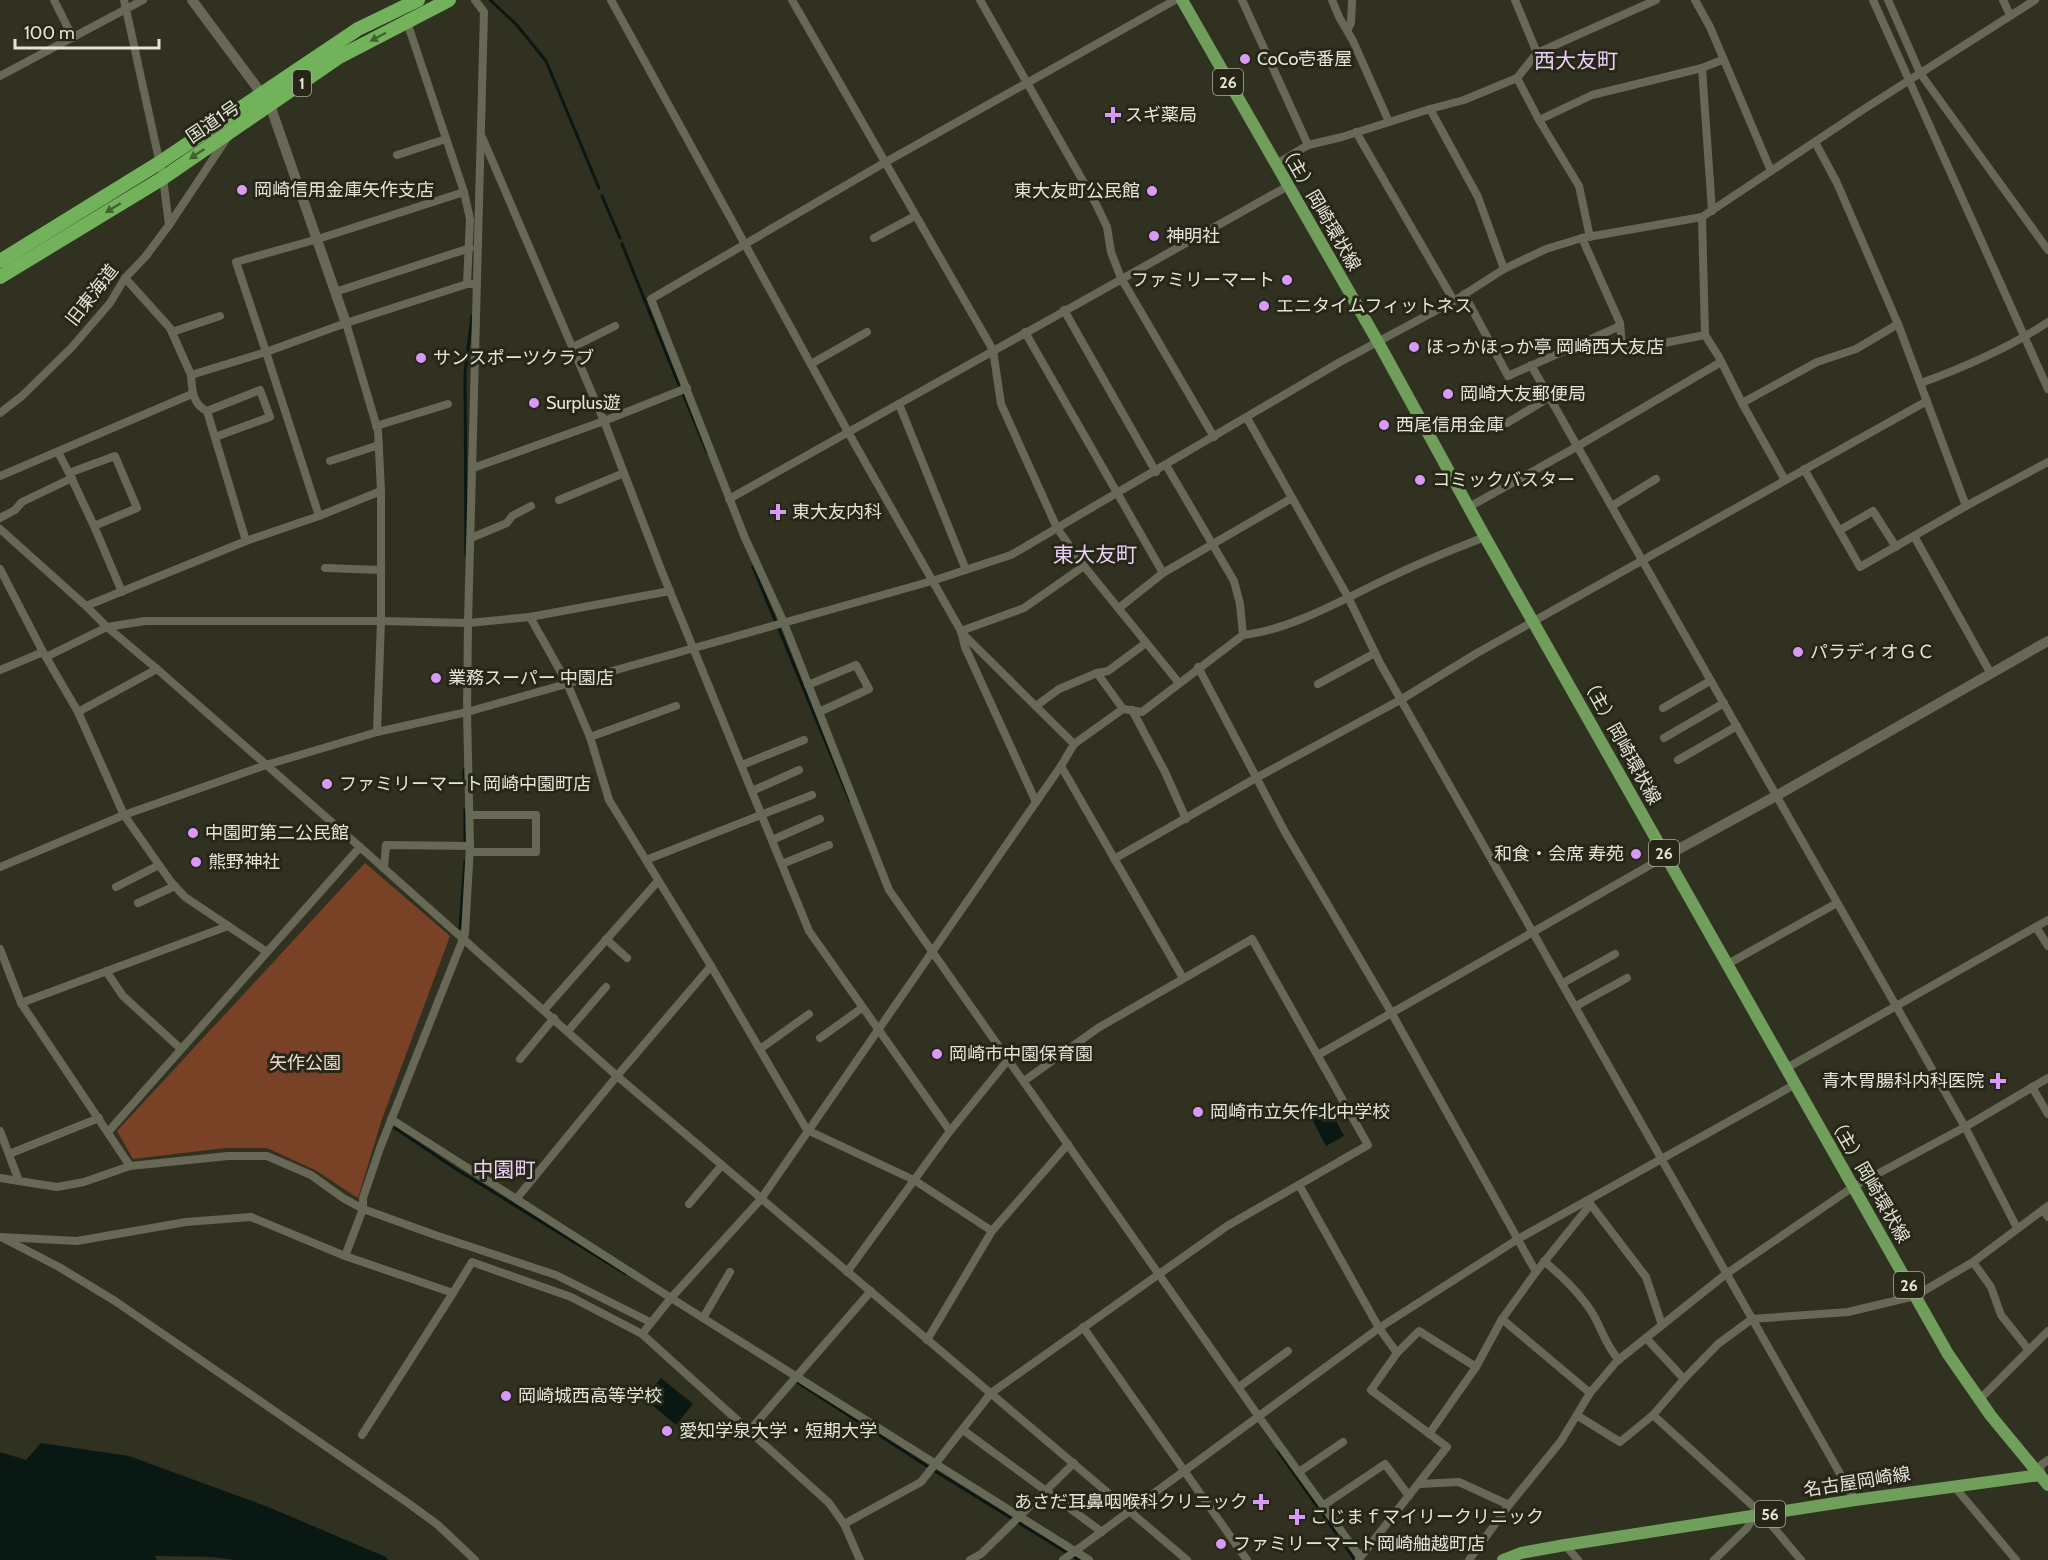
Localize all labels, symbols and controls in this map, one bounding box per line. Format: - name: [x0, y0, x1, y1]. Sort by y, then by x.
- scale bar: [15, 12, 159, 50]
- text: 100 m: [24, 22, 75, 44]
- one-way arrow: [370, 32, 387, 42]
- place label: CoCo壱番屋: [1257, 48, 1352, 70]
- district label: 西大友町: [1534, 48, 1618, 73]
- marker: CoCo壱番屋: [1238, 52, 1252, 66]
- road number: 26: [1213, 69, 1243, 95]
- road number: 1: [293, 70, 311, 96]
- street label: 国道1号: [182, 96, 244, 148]
- place label: スギ薬局: [1125, 104, 1197, 126]
- marker: スギ薬局: [1106, 108, 1120, 122]
- street label: （主）岡崎環状線: [1274, 139, 1366, 275]
- one-way arrow: [190, 148, 206, 160]
- place label: 岡崎信用金庫矢作支店: [254, 179, 434, 201]
- place label: 東大友町公民館: [1014, 180, 1140, 202]
- marker: 岡崎信用金庫矢作支店: [235, 183, 249, 197]
- marker: 東大友町公民館: [1145, 184, 1159, 198]
- one-way arrow: [105, 203, 121, 214]
- place label: 神明社: [1166, 225, 1220, 247]
- marker: 神明社: [1147, 229, 1161, 243]
- street label: 旧東海道: [61, 260, 123, 330]
- place label: ファミリーマート: [1131, 269, 1275, 291]
- marker: ファミリーマート: [1280, 273, 1294, 287]
- place label: エニタイムフィットネス: [1276, 295, 1472, 317]
- marker: エニタイムフィットネス: [1257, 299, 1271, 313]
- place label: ほっかほっか亭 岡崎西大友店: [1426, 336, 1664, 358]
- marker: ほっかほっか亭 岡崎西大友店: [1407, 340, 1421, 354]
- place label: サンスポーツクラブ: [433, 347, 594, 369]
- marker: サンスポーツクラブ: [414, 351, 428, 365]
- place label: 岡崎大友郵便局: [1460, 383, 1586, 405]
- marker: 岡崎大友郵便局: [1441, 387, 1455, 401]
- place label: Surplus遊: [546, 392, 621, 414]
- marker: Surplus遊: [527, 396, 541, 410]
- place label: 西尾信用金庫: [1396, 414, 1504, 436]
- marker: 西尾信用金庫: [1377, 418, 1391, 432]
- place label: コミックバスター: [1432, 469, 1575, 491]
- marker: コミックバスター: [1413, 473, 1427, 487]
- place label: 東大友内科: [792, 501, 882, 523]
- marker: 東大友内科: [769, 503, 787, 521]
- district label: 東大友町: [1053, 542, 1137, 567]
- place label: パラディオＧＣ: [1810, 641, 1935, 663]
- marker: パラディオＧＣ: [1791, 645, 1805, 659]
- place label: 業務スーパー 中園店: [448, 667, 614, 689]
- marker: 業務スーパー 中園店: [429, 671, 443, 685]
- street label: （主）岡崎環状線: [1576, 672, 1666, 808]
- place label: ファミリーマート岡崎中園町店: [339, 773, 591, 795]
- marker: ファミリーマート岡崎中園町店: [320, 777, 334, 791]
- place label: 中園町第二公民館: [205, 822, 349, 844]
- marker: 中園町第二公民館: [186, 826, 200, 840]
- road number: 26: [1649, 840, 1679, 866]
- place label: 和食・会席 寿苑: [1494, 843, 1624, 865]
- marker: 和食・会席 寿苑: [1629, 847, 1643, 861]
- place label: 熊野神社: [208, 851, 280, 873]
- marker: 熊野神社: [189, 855, 203, 869]
- place label: 岡崎市中園保育園: [949, 1043, 1093, 1065]
- marker: 岡崎市中園保育園: [930, 1047, 944, 1061]
- park label: 矢作公園: [269, 1052, 341, 1074]
- place label: 青木胃腸科内科医院: [1822, 1070, 1984, 1092]
- marker: 青木胃腸科内科医院: [1989, 1072, 2007, 1090]
- place label: 岡崎市立矢作北中学校: [1210, 1101, 1390, 1123]
- marker: 岡崎市立矢作北中学校: [1191, 1105, 1205, 1119]
- street label: （主）岡崎環状線: [1823, 1111, 1915, 1247]
- district label: 中園町: [473, 1157, 536, 1182]
- road number: 26: [1894, 1272, 1924, 1298]
- place label: 岡崎城西高等学校: [518, 1385, 662, 1407]
- marker: 岡崎城西高等学校: [499, 1389, 513, 1403]
- place label: 愛知学泉大学・短期大学: [679, 1420, 877, 1442]
- marker: 愛知学泉大学・短期大学: [660, 1424, 674, 1438]
- street label: 名古屋岡崎線: [1802, 1463, 1912, 1501]
- place label: あさだ耳鼻咽喉科クリニック: [1014, 1491, 1248, 1513]
- marker: あさだ耳鼻咽喉科クリニック: [1252, 1493, 1270, 1511]
- road number: 56: [1755, 1501, 1785, 1527]
- place label: こじまｆマイリークリニック: [1310, 1506, 1544, 1528]
- marker: こじまｆマイリークリニック: [1288, 1508, 1306, 1526]
- place label: ファミリーマート岡崎舳越町店: [1233, 1533, 1485, 1555]
- marker: ファミリーマート岡崎舳越町店: [1214, 1537, 1228, 1551]

